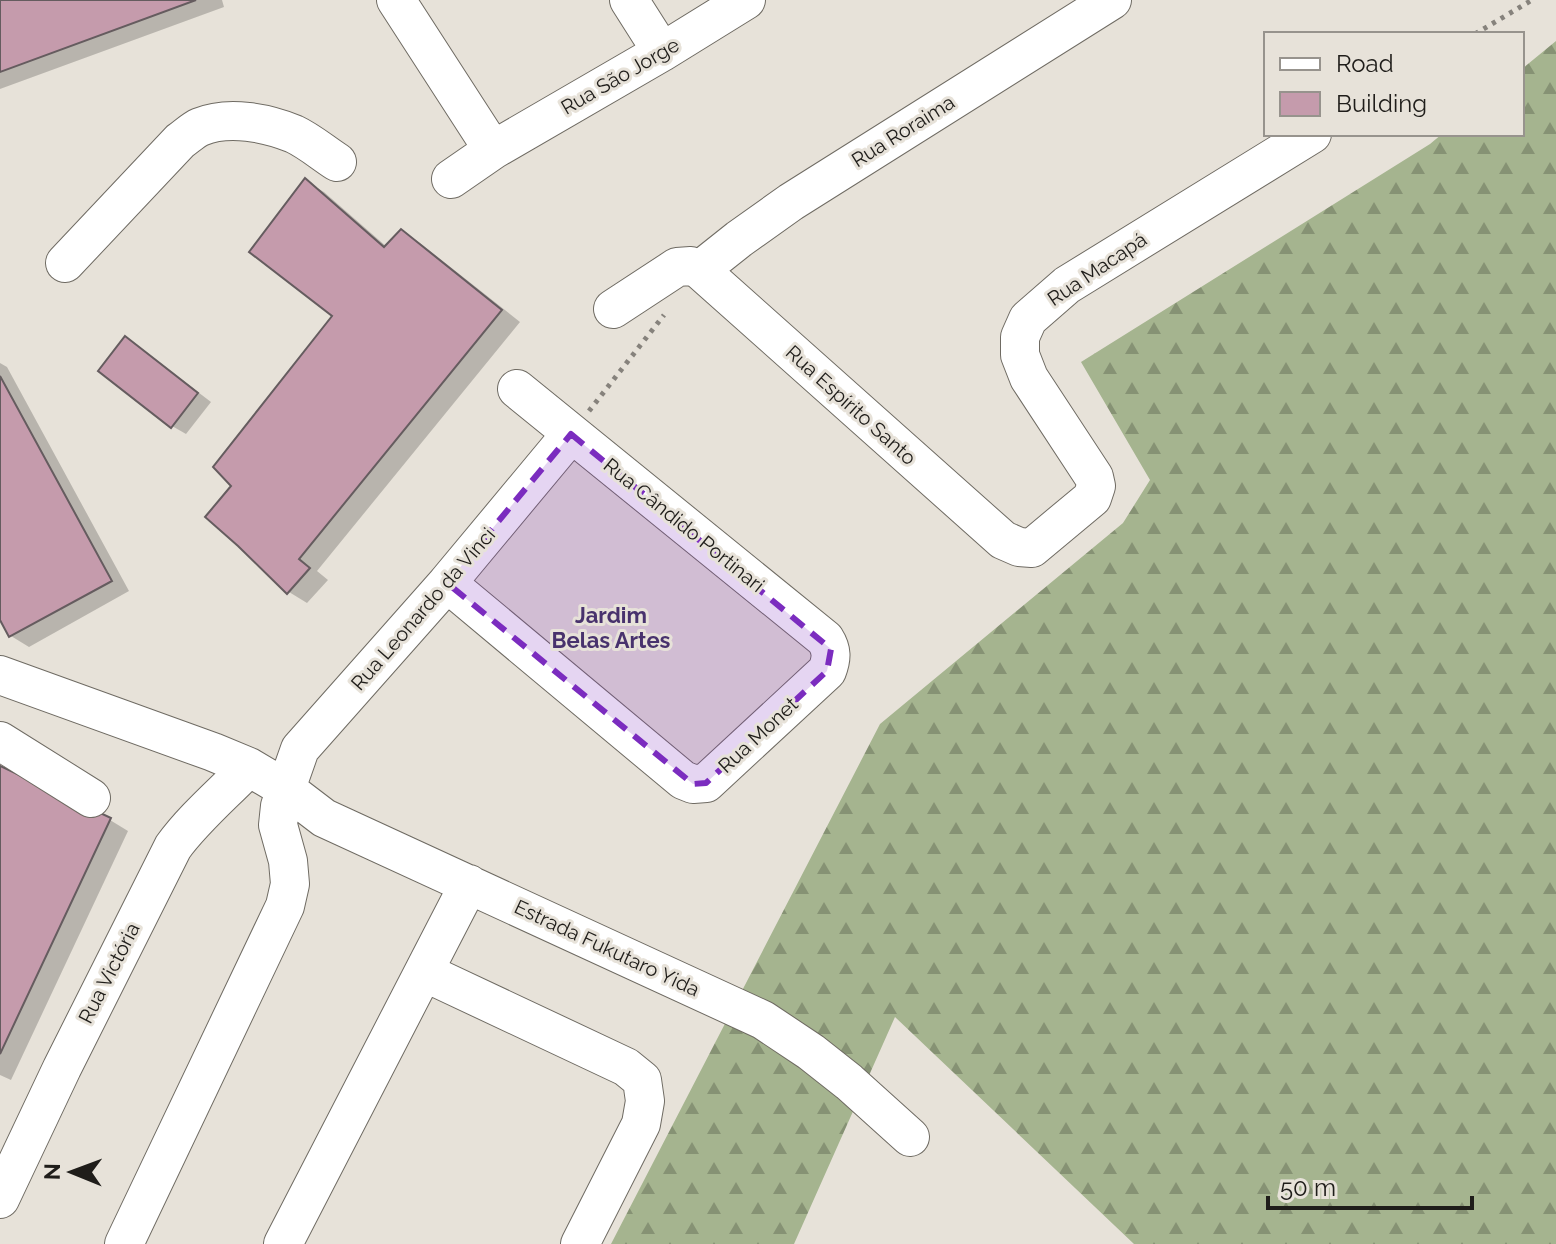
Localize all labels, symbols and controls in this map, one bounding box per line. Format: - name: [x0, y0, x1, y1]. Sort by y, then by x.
- street label: Rua São Jorge: [557, 32, 684, 120]
- legend: [1264, 32, 1524, 136]
- text: Road: [1336, 49, 1394, 78]
- text: Building: [1336, 89, 1427, 118]
- street label: Rua Roraima: [847, 90, 959, 172]
- street label: Rua Macapá: [1043, 227, 1151, 311]
- street label: Rua Espírito Santo: [781, 340, 921, 470]
- street label: Rua Cândido Portinari: [599, 453, 769, 597]
- street label: Rua Leonardo da Vinci: [346, 523, 500, 695]
- district label: Jardim Belas Artes: [552, 602, 671, 653]
- street label: Rua Monet: [713, 692, 803, 778]
- street label: Estrada Fukutaro Yida: [511, 895, 703, 1001]
- street label: Rua Victória: [73, 919, 145, 1027]
- north arrow: [32, 1132, 112, 1212]
- scale bar: [1268, 1160, 1472, 1210]
- text: N: [39, 1163, 65, 1180]
- text: 50 m: [1280, 1173, 1336, 1202]

